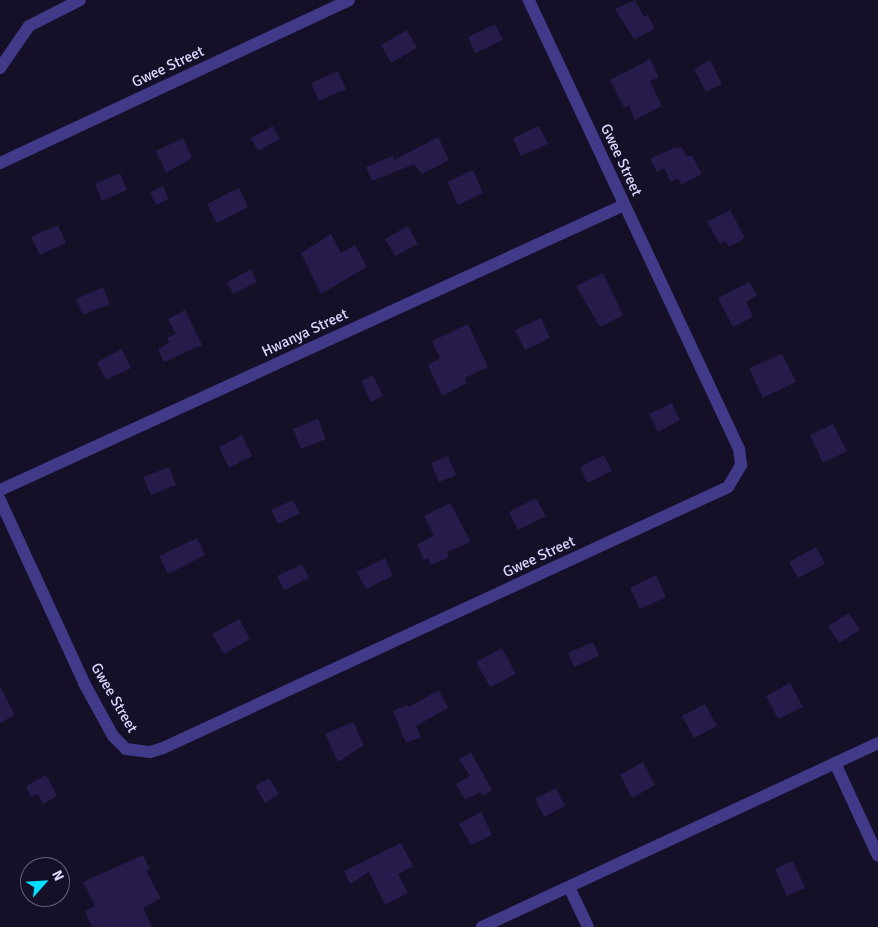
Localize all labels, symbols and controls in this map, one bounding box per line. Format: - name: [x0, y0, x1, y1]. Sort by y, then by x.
- street label: Gwee Street: [129, 42, 207, 92]
- street label: Gwee Street: [596, 121, 646, 199]
- street label: Hwanya Street: [259, 305, 351, 361]
- street label: Gwee Street: [500, 532, 578, 582]
- street label: Gwee Street: [87, 660, 141, 736]
- north arrow: [20, 857, 70, 907]
- text: N: [48, 868, 68, 884]

